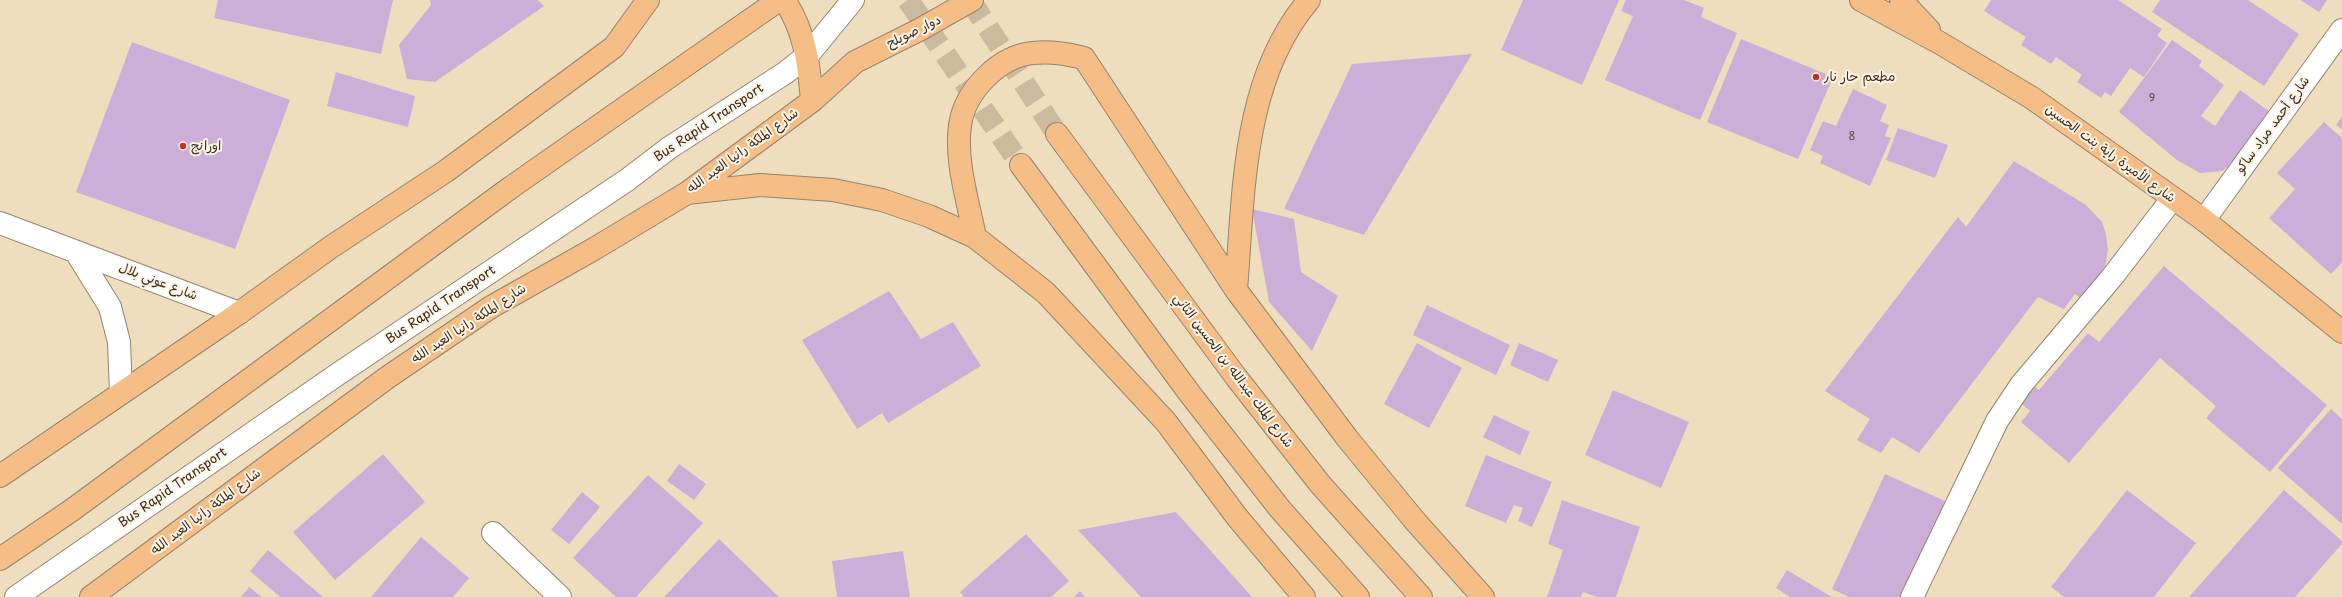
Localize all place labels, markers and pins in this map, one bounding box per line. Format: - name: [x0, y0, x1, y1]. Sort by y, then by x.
- place label: مطعم حار نار: [1824, 69, 1895, 85]
- marker: مطعم حار نار: [1811, 72, 1821, 82]
- place label: اورانج: [191, 138, 221, 154]
- marker: اورانج: [178, 141, 188, 151]

